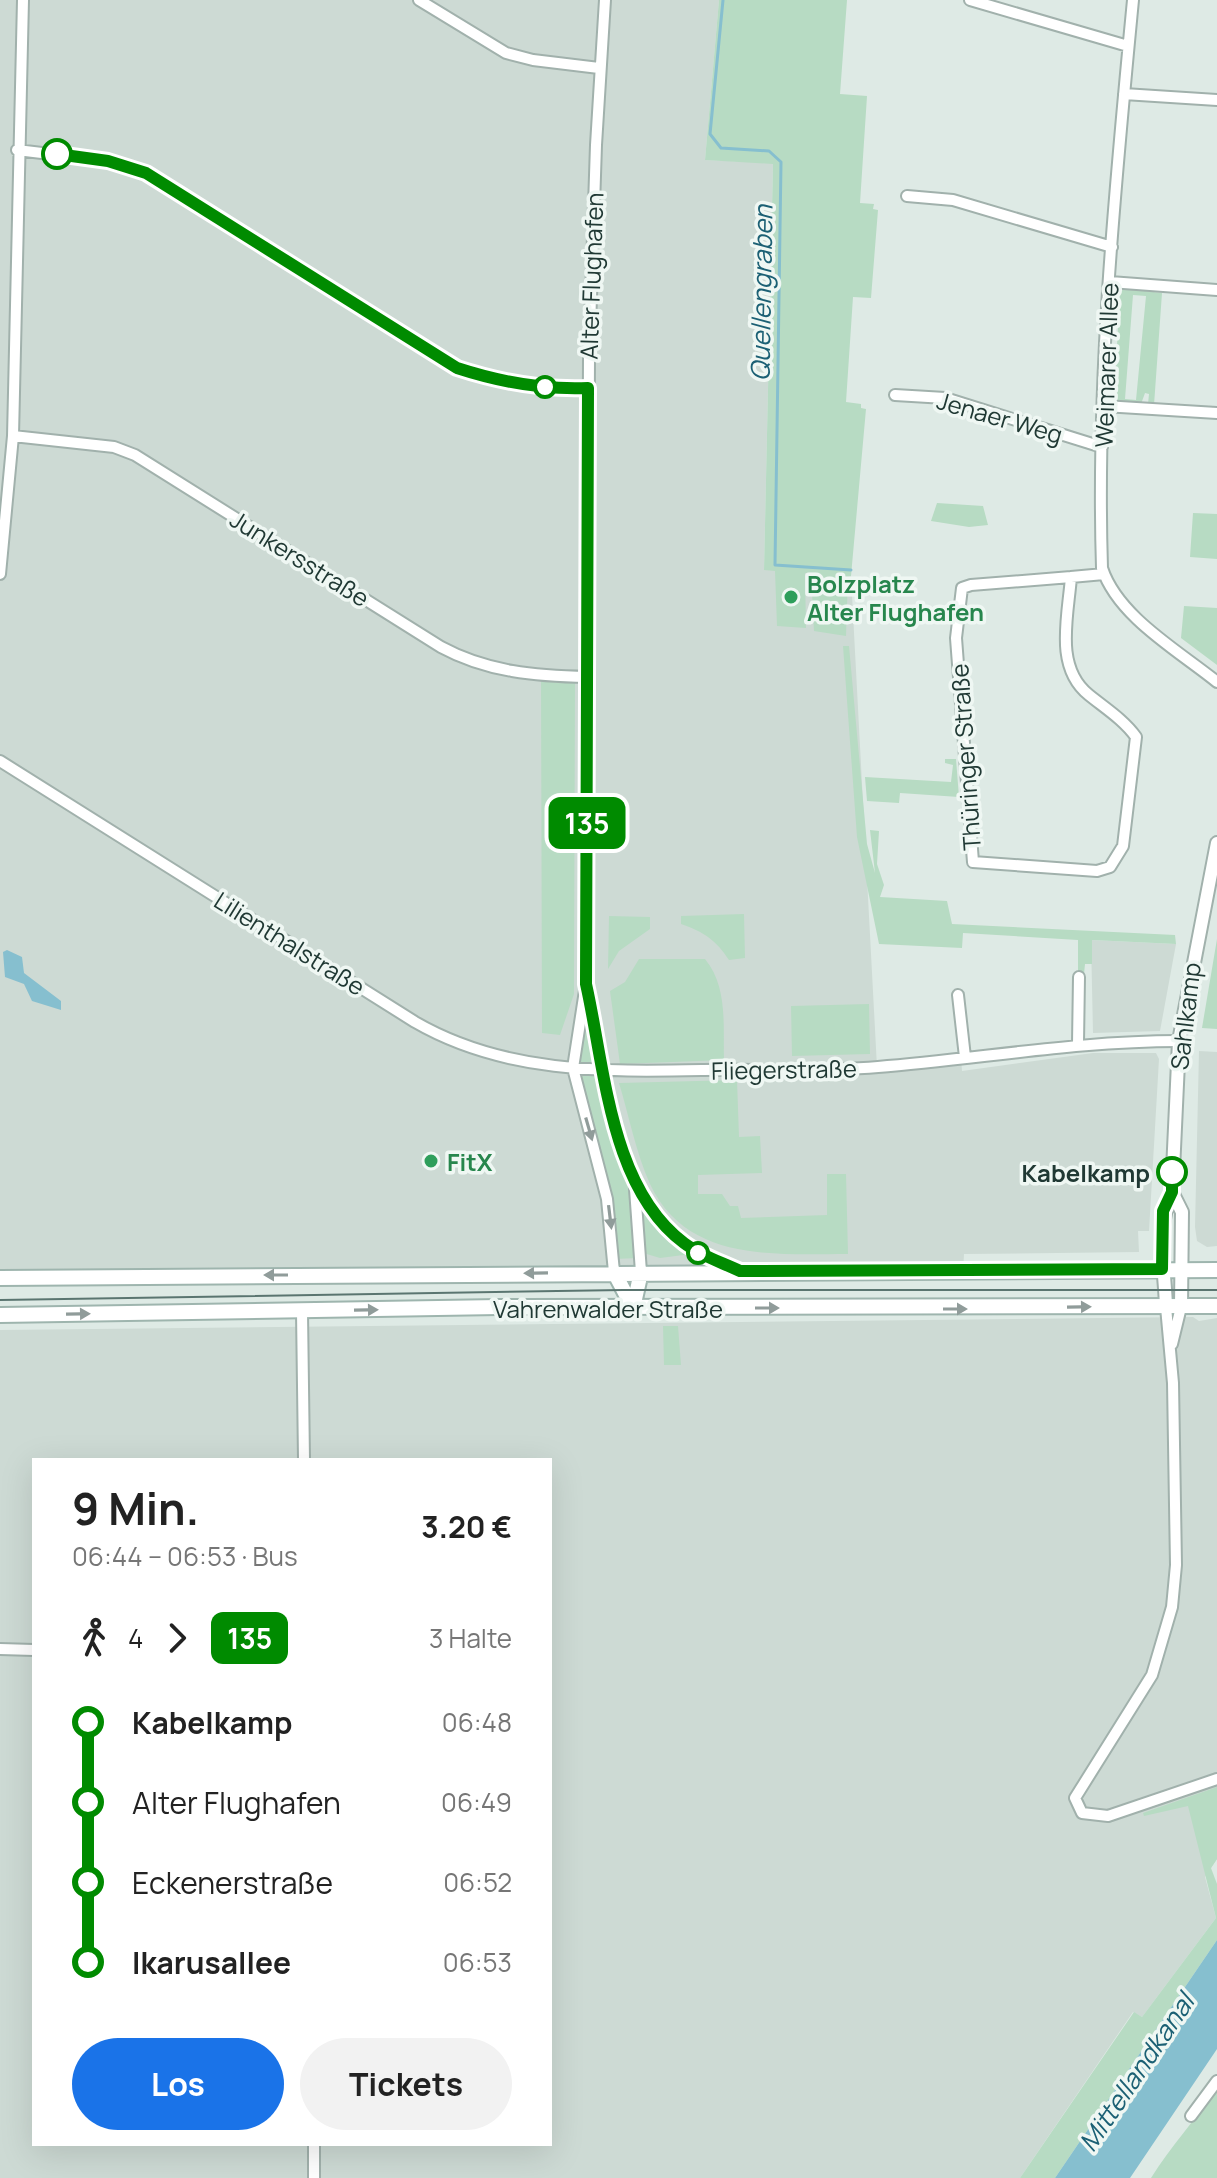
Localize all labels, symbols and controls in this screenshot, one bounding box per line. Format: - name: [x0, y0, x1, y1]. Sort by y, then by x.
- unlabelled marker: [42, 139, 72, 169]
- street label: Alter Flughafen: [572, 192, 610, 360]
- water label: Quellengraben: [741, 203, 781, 381]
- street label: Weimarer Allee: [1087, 282, 1125, 448]
- unlabelled marker: [534, 376, 556, 398]
- street label: Jenaer Weg: [933, 383, 1067, 451]
- street label: Junkersstraße: [224, 502, 376, 614]
- place label: Bolzplatz Alter Flughafen: [807, 567, 984, 628]
- marker: Bolzplatz Alter Flughafen: [782, 588, 800, 606]
- street label: Thüringer Straße: [942, 662, 988, 852]
- line badge: 135: [541, 797, 633, 849]
- text: 135: [565, 804, 609, 842]
- street label: Lilienthalstraße: [208, 883, 372, 1003]
- street label: Sahlkamp: [1162, 960, 1208, 1072]
- street label: Fliegerstraße: [711, 1051, 857, 1087]
- one-way arrow: [583, 1117, 596, 1141]
- place label: FitX: [447, 1145, 493, 1178]
- marker: FitX: [422, 1152, 440, 1170]
- place label: Kabelkamp: [1022, 1156, 1150, 1189]
- marker: Kabelkamp: [1157, 1157, 1187, 1187]
- one-way arrow: [603, 1205, 616, 1230]
- unlabelled marker: [687, 1242, 709, 1264]
- one-way arrow: [523, 1266, 548, 1279]
- one-way arrow: [263, 1269, 288, 1282]
- street label: Vahrenwalder Straße: [493, 1292, 723, 1325]
- one-way arrow: [1067, 1301, 1092, 1313]
- one-way arrow: [755, 1302, 780, 1314]
- one-way arrow: [943, 1303, 968, 1315]
- one-way arrow: [354, 1304, 379, 1316]
- one-way arrow: [66, 1308, 91, 1320]
- text: 9 Min.: [72, 1478, 199, 1538]
- text: 3.20 €: [421, 1506, 512, 1547]
- text: 06:44 – 06:53 · Bus: [72, 1538, 298, 1574]
- icon: walk: [72, 1616, 116, 1660]
- icon: forward: [155, 1616, 199, 1660]
- text: 135: [227, 1619, 272, 1657]
- text: 4: [128, 1620, 143, 1656]
- text: 3 Halte: [429, 1620, 512, 1656]
- text: Kabelkamp: [132, 1702, 293, 1743]
- text: 06:48: [442, 1704, 512, 1740]
- text: Alter Flughafen: [132, 1782, 341, 1823]
- text: 06:49: [441, 1784, 512, 1820]
- text: Eckenerstraße: [132, 1862, 333, 1903]
- text: 06:52: [443, 1864, 512, 1900]
- text: Ikarusallee: [132, 1942, 291, 1983]
- text: 06:53: [443, 1944, 512, 1980]
- water label: Mittellandkanal: [1070, 1984, 1204, 2158]
- button: Los: [72, 2038, 284, 2130]
- button: Tickets: [300, 2038, 512, 2130]

